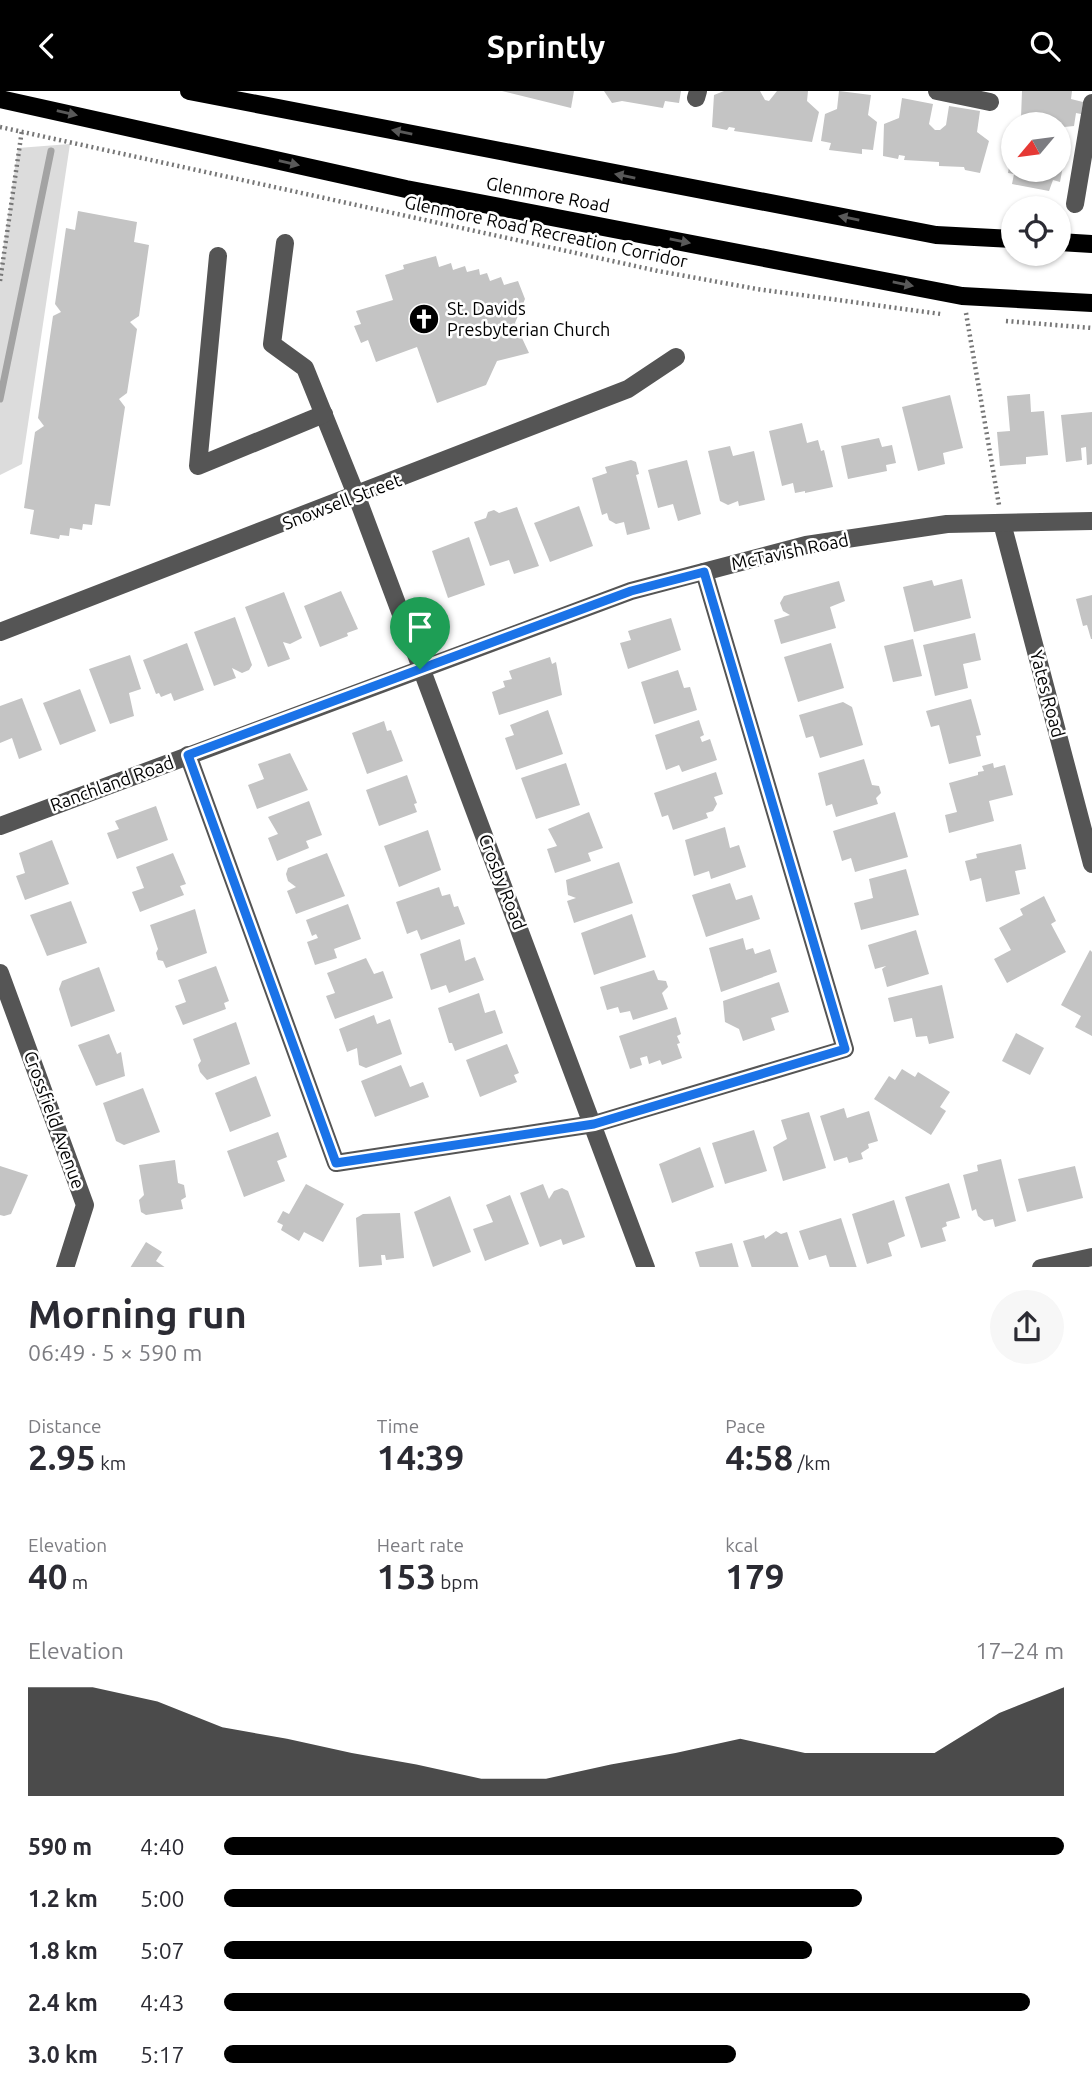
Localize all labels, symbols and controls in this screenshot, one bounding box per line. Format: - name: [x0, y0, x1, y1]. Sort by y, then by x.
- icon: back: [28, 27, 66, 65]
- icon: search: [1026, 27, 1064, 65]
- text: Sprintly: [487, 28, 605, 64]
- one-way arrow: [56, 108, 78, 119]
- north arrow: [1001, 112, 1071, 182]
- map controls: [1001, 112, 1071, 266]
- one-way arrow: [391, 127, 413, 138]
- one-way arrow: [278, 157, 300, 168]
- one-way arrow: [614, 170, 636, 181]
- street label: Glenmore Road: [485, 172, 612, 216]
- street label: Glenmore Road Recreation Corridor: [403, 191, 690, 271]
- button: locate: [1001, 196, 1071, 266]
- one-way arrow: [838, 213, 860, 224]
- one-way arrow: [669, 236, 691, 247]
- one-way arrow: [892, 279, 914, 290]
- place label: St. Davids Presbyterian Church: [447, 298, 610, 339]
- church icon: St. Davids Presbyterian Church: [407, 302, 441, 336]
- street label: Snowsell Street: [279, 469, 404, 533]
- street label: McTavish Road: [729, 529, 850, 573]
- pin: [390, 597, 450, 669]
- icon: arrive: [401, 608, 439, 646]
- street label: Yates Road: [1027, 648, 1069, 740]
- street label: Ranchland Road: [47, 751, 176, 815]
- street label: Crosby Road: [476, 831, 530, 932]
- street label: Crossfield Avenue: [21, 1048, 89, 1191]
- button: share: [990, 1290, 1064, 1364]
- text: Morning run: [28, 1293, 247, 1335]
- text: 06:49 · 5 × 590 m: [28, 1340, 202, 1365]
- text: Distance: [28, 1415, 102, 1437]
- text: Time: [377, 1415, 419, 1437]
- text: Pace: [725, 1415, 766, 1437]
- text: 2.95: [28, 1437, 96, 1477]
- text: 14:39: [377, 1437, 464, 1477]
- text: 4:58: [725, 1437, 793, 1477]
- text: km: [96, 1452, 126, 1474]
- text: /km: [793, 1452, 831, 1474]
- text: Elevation: [28, 1534, 107, 1556]
- text: Heart rate: [377, 1534, 464, 1556]
- text: kcal: [725, 1534, 758, 1556]
- text: 40: [28, 1556, 67, 1596]
- text: 153: [377, 1556, 436, 1596]
- text: 179: [725, 1556, 785, 1596]
- text: m: [67, 1571, 88, 1593]
- text: bpm: [436, 1571, 479, 1593]
- text: Elevation: [28, 1638, 124, 1663]
- text: 17–24 m: [976, 1638, 1064, 1663]
- text: 590 m: [28, 1834, 92, 1859]
- text: 4:40: [140, 1834, 185, 1859]
- text: 1.2 km: [28, 1886, 98, 1911]
- text: 5:00: [140, 1886, 185, 1911]
- text: 1.8 km: [28, 1938, 98, 1963]
- text: 5:07: [140, 1938, 185, 1963]
- text: 2.4 km: [28, 1990, 98, 2015]
- text: 4:43: [140, 1990, 185, 2015]
- text: 3.0 km: [28, 2042, 98, 2067]
- text: 5:17: [140, 2042, 185, 2067]

